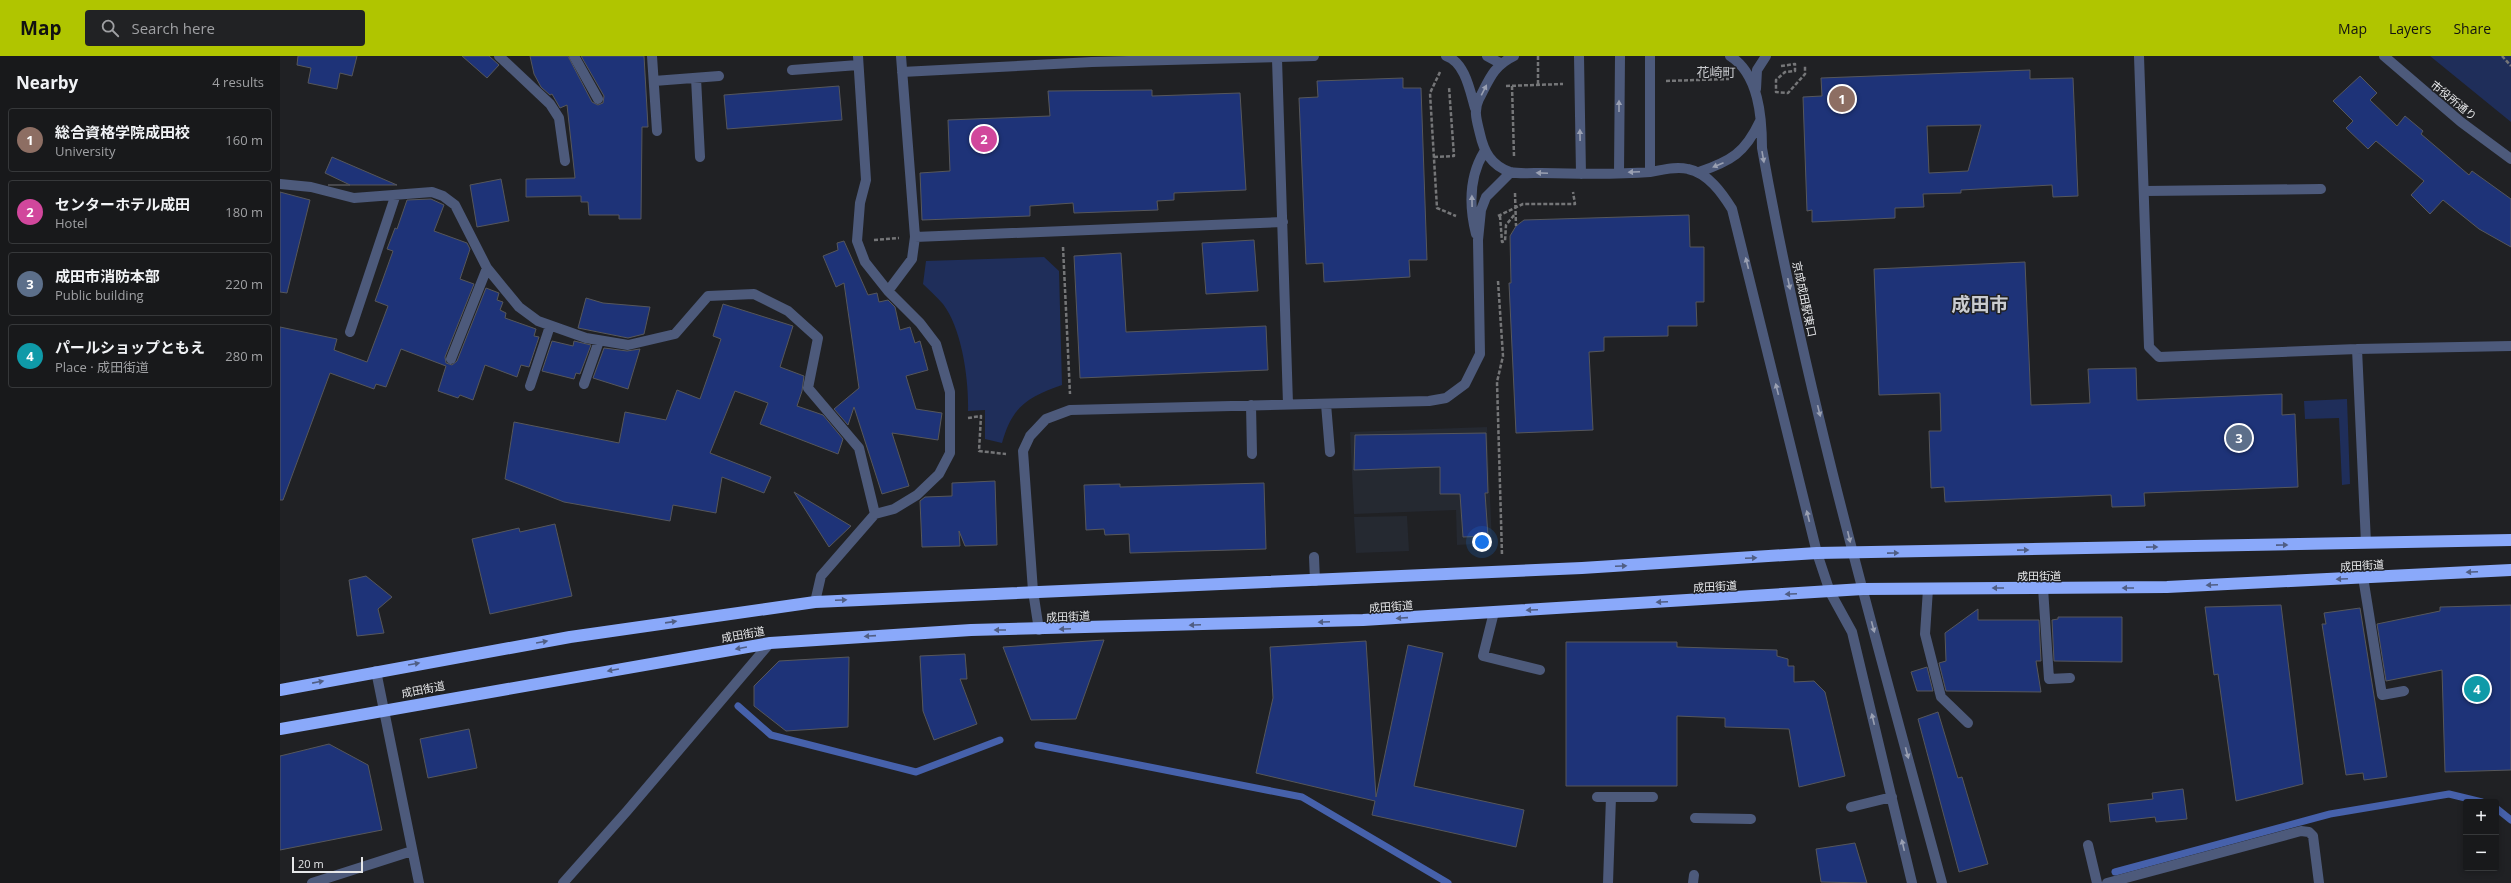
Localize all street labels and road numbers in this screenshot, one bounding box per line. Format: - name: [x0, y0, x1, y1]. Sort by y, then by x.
- street label: 市役所通り: [2428, 77, 2480, 123]
- street label: 京成成田駅東口: [1790, 260, 1820, 338]
- street label: 成田街道: [2340, 556, 2384, 574]
- street label: 成田街道: [2017, 568, 2061, 583]
- street label: 成田街道: [1693, 577, 1737, 595]
- street label: 成田街道: [1369, 597, 1413, 615]
- street label: 成田街道: [1046, 608, 1090, 624]
- street label: 成田街道: [720, 623, 766, 645]
- street label: 成田街道: [400, 677, 446, 701]

